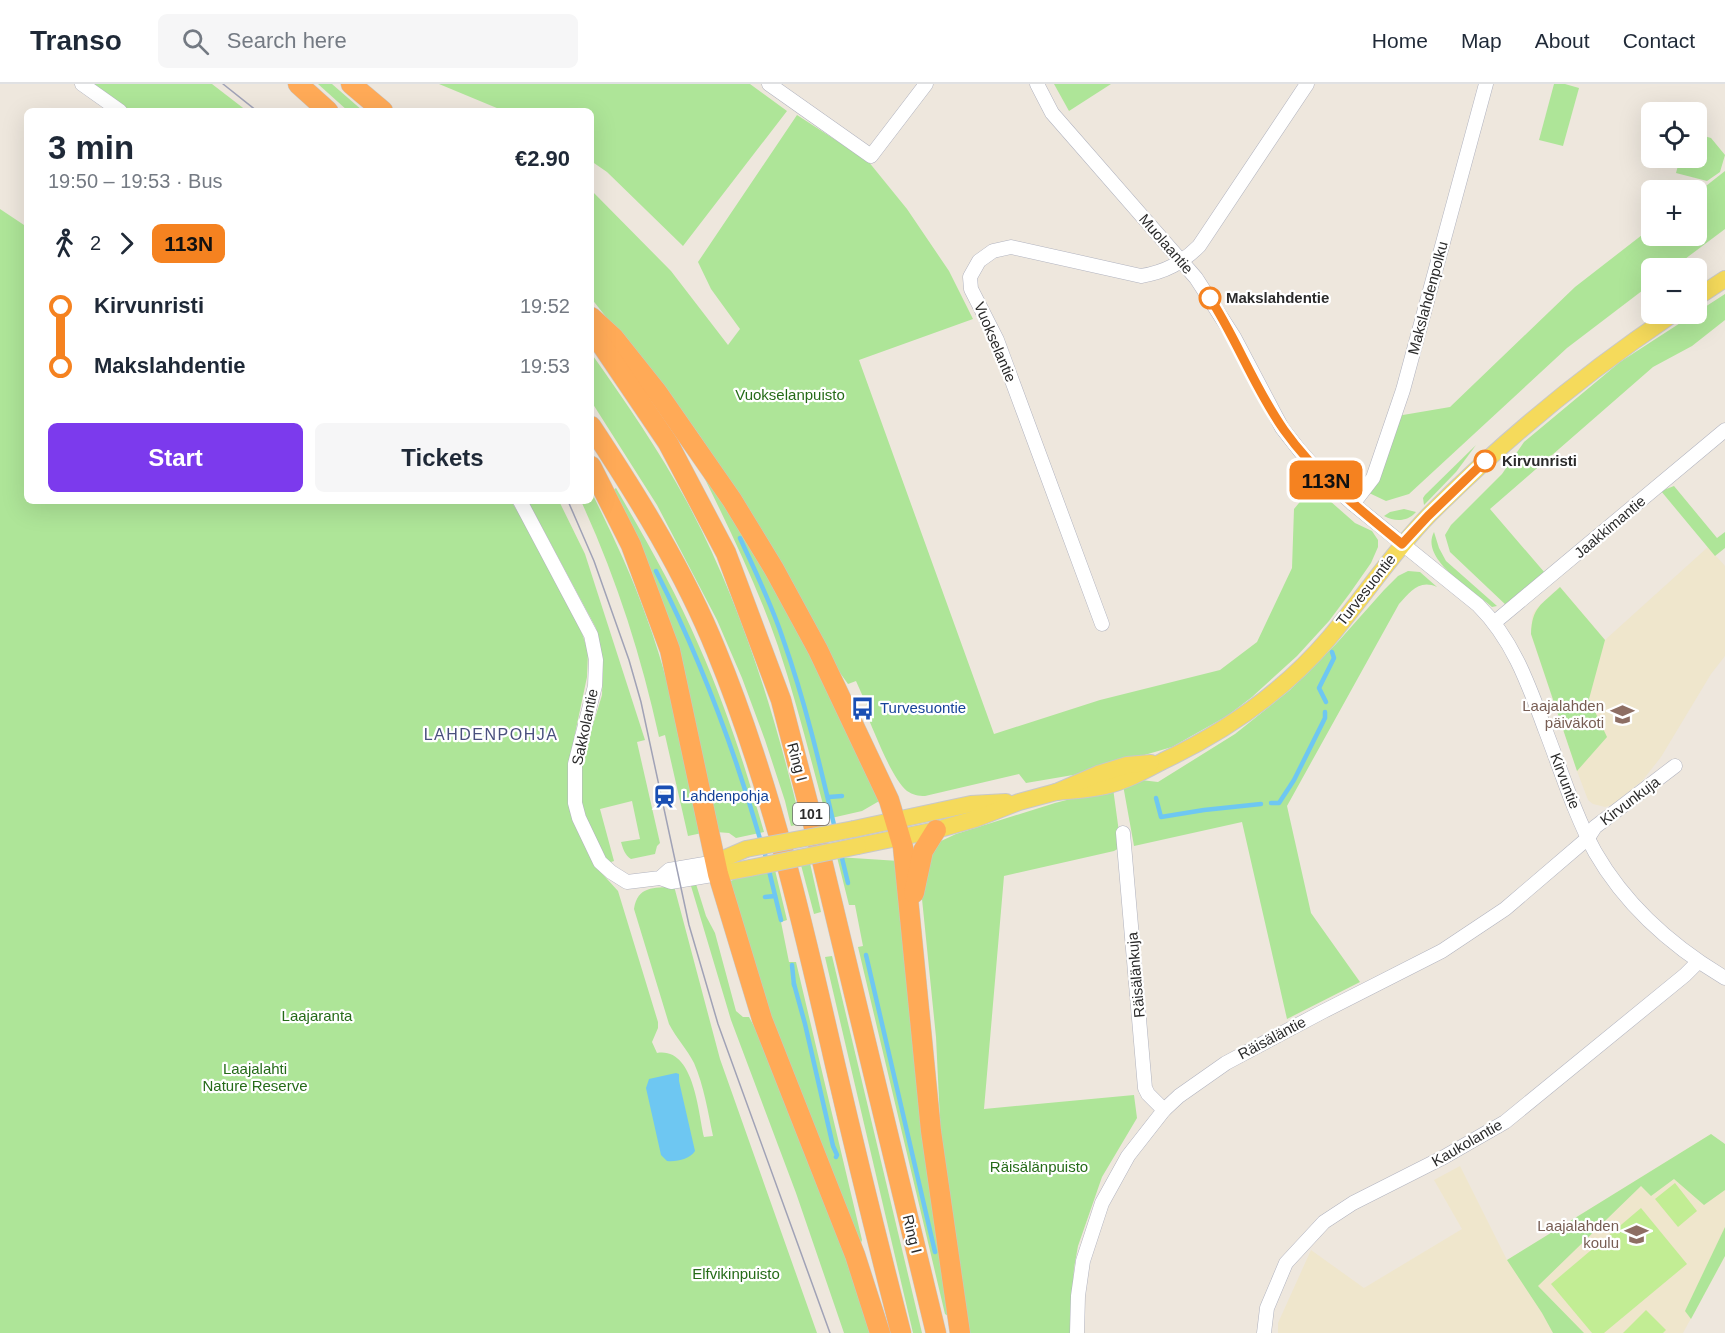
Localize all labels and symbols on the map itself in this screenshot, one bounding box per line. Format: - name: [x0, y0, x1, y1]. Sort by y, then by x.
- street label: Muolaantie: [1136, 210, 1197, 277]
- street label: Makslahdenpolku: [1404, 239, 1451, 356]
- marker: Makslahdentie: [1199, 287, 1221, 309]
- place label: Makslahdentie: [1226, 289, 1329, 306]
- street label: Vuokselantie: [971, 299, 1020, 384]
- park label: Vuokselanpuisto: [735, 386, 845, 403]
- marker: Kirvunristi: [1474, 450, 1496, 472]
- place label: Kirvunristi: [1502, 452, 1577, 469]
- line badge: 113N: [1284, 460, 1368, 500]
- street label: Jaakkimantie: [1571, 492, 1649, 561]
- street label: Turvesuontie: [1332, 551, 1399, 629]
- street label: Sakkolantie: [568, 687, 601, 767]
- bus stop icon: Turvesuontie: [849, 695, 875, 721]
- place label: Laajalahden päiväkoti: [1522, 697, 1604, 731]
- place label: Turvesuontie: [880, 699, 966, 716]
- school or university icon: Laajalahden päiväkoti: [1609, 702, 1635, 728]
- district label: LAHDENPOHJA: [424, 726, 558, 743]
- street label: Ring I: [784, 741, 811, 783]
- street label: Kirvuntie: [1547, 751, 1584, 811]
- street label: Kirvunkuja: [1597, 772, 1663, 828]
- station icon: Lahdenpohja: [651, 783, 677, 809]
- place label: Lahdenpohja: [682, 787, 769, 804]
- road number: 101: [793, 803, 829, 825]
- street label: Räisälänkuja: [1123, 931, 1148, 1019]
- park label: Laajaranta: [282, 1007, 353, 1024]
- street label: Räisäläntie: [1235, 1013, 1309, 1062]
- park label: Laajalahti Nature Reserve: [202, 1060, 308, 1094]
- street label: Kaukolantie: [1429, 1116, 1505, 1170]
- park label: Räisälänpuisto: [990, 1158, 1088, 1175]
- street label: Ring I: [899, 1213, 925, 1255]
- place label: Laajalahden koulu: [1537, 1217, 1619, 1251]
- school or university icon: Laajalahden koulu: [1624, 1222, 1650, 1248]
- park label: Elfvikinpuisto: [692, 1265, 780, 1282]

